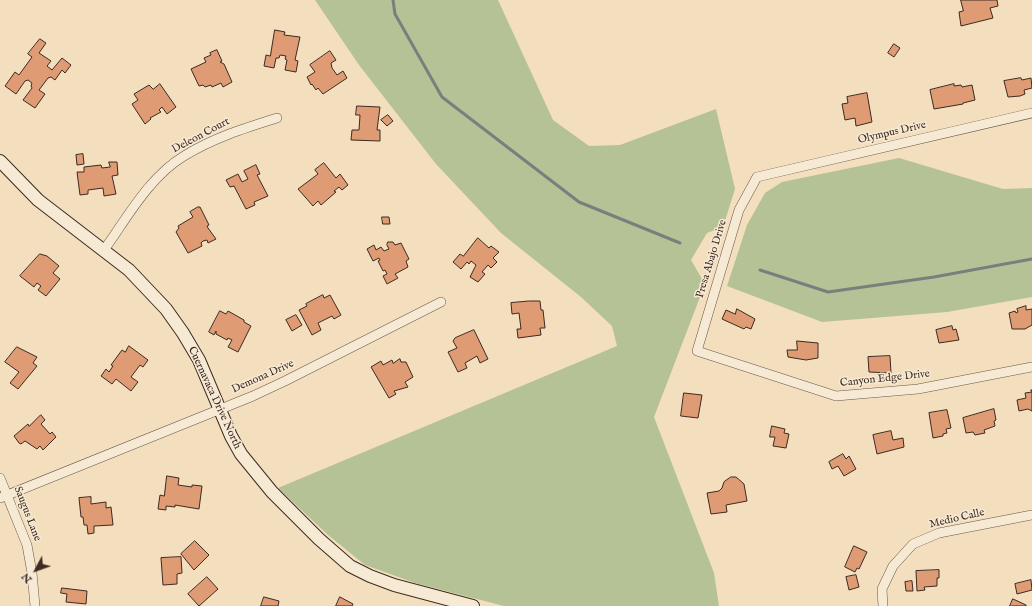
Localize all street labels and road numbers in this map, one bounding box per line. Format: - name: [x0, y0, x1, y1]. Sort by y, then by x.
- street label: Deleon Court: [170, 115, 232, 157]
- street label: Olympus Drive: [857, 119, 927, 147]
- street label: Presa Abajo Drive: [694, 218, 730, 300]
- street label: Cuernavaca Drive North: [184, 345, 244, 451]
- street label: Demona Drive: [230, 357, 296, 397]
- street label: Canyon Edge Drive: [839, 368, 931, 390]
- street label: Saugus Lane: [11, 485, 43, 543]
- street label: Medio Calle: [928, 506, 986, 532]

